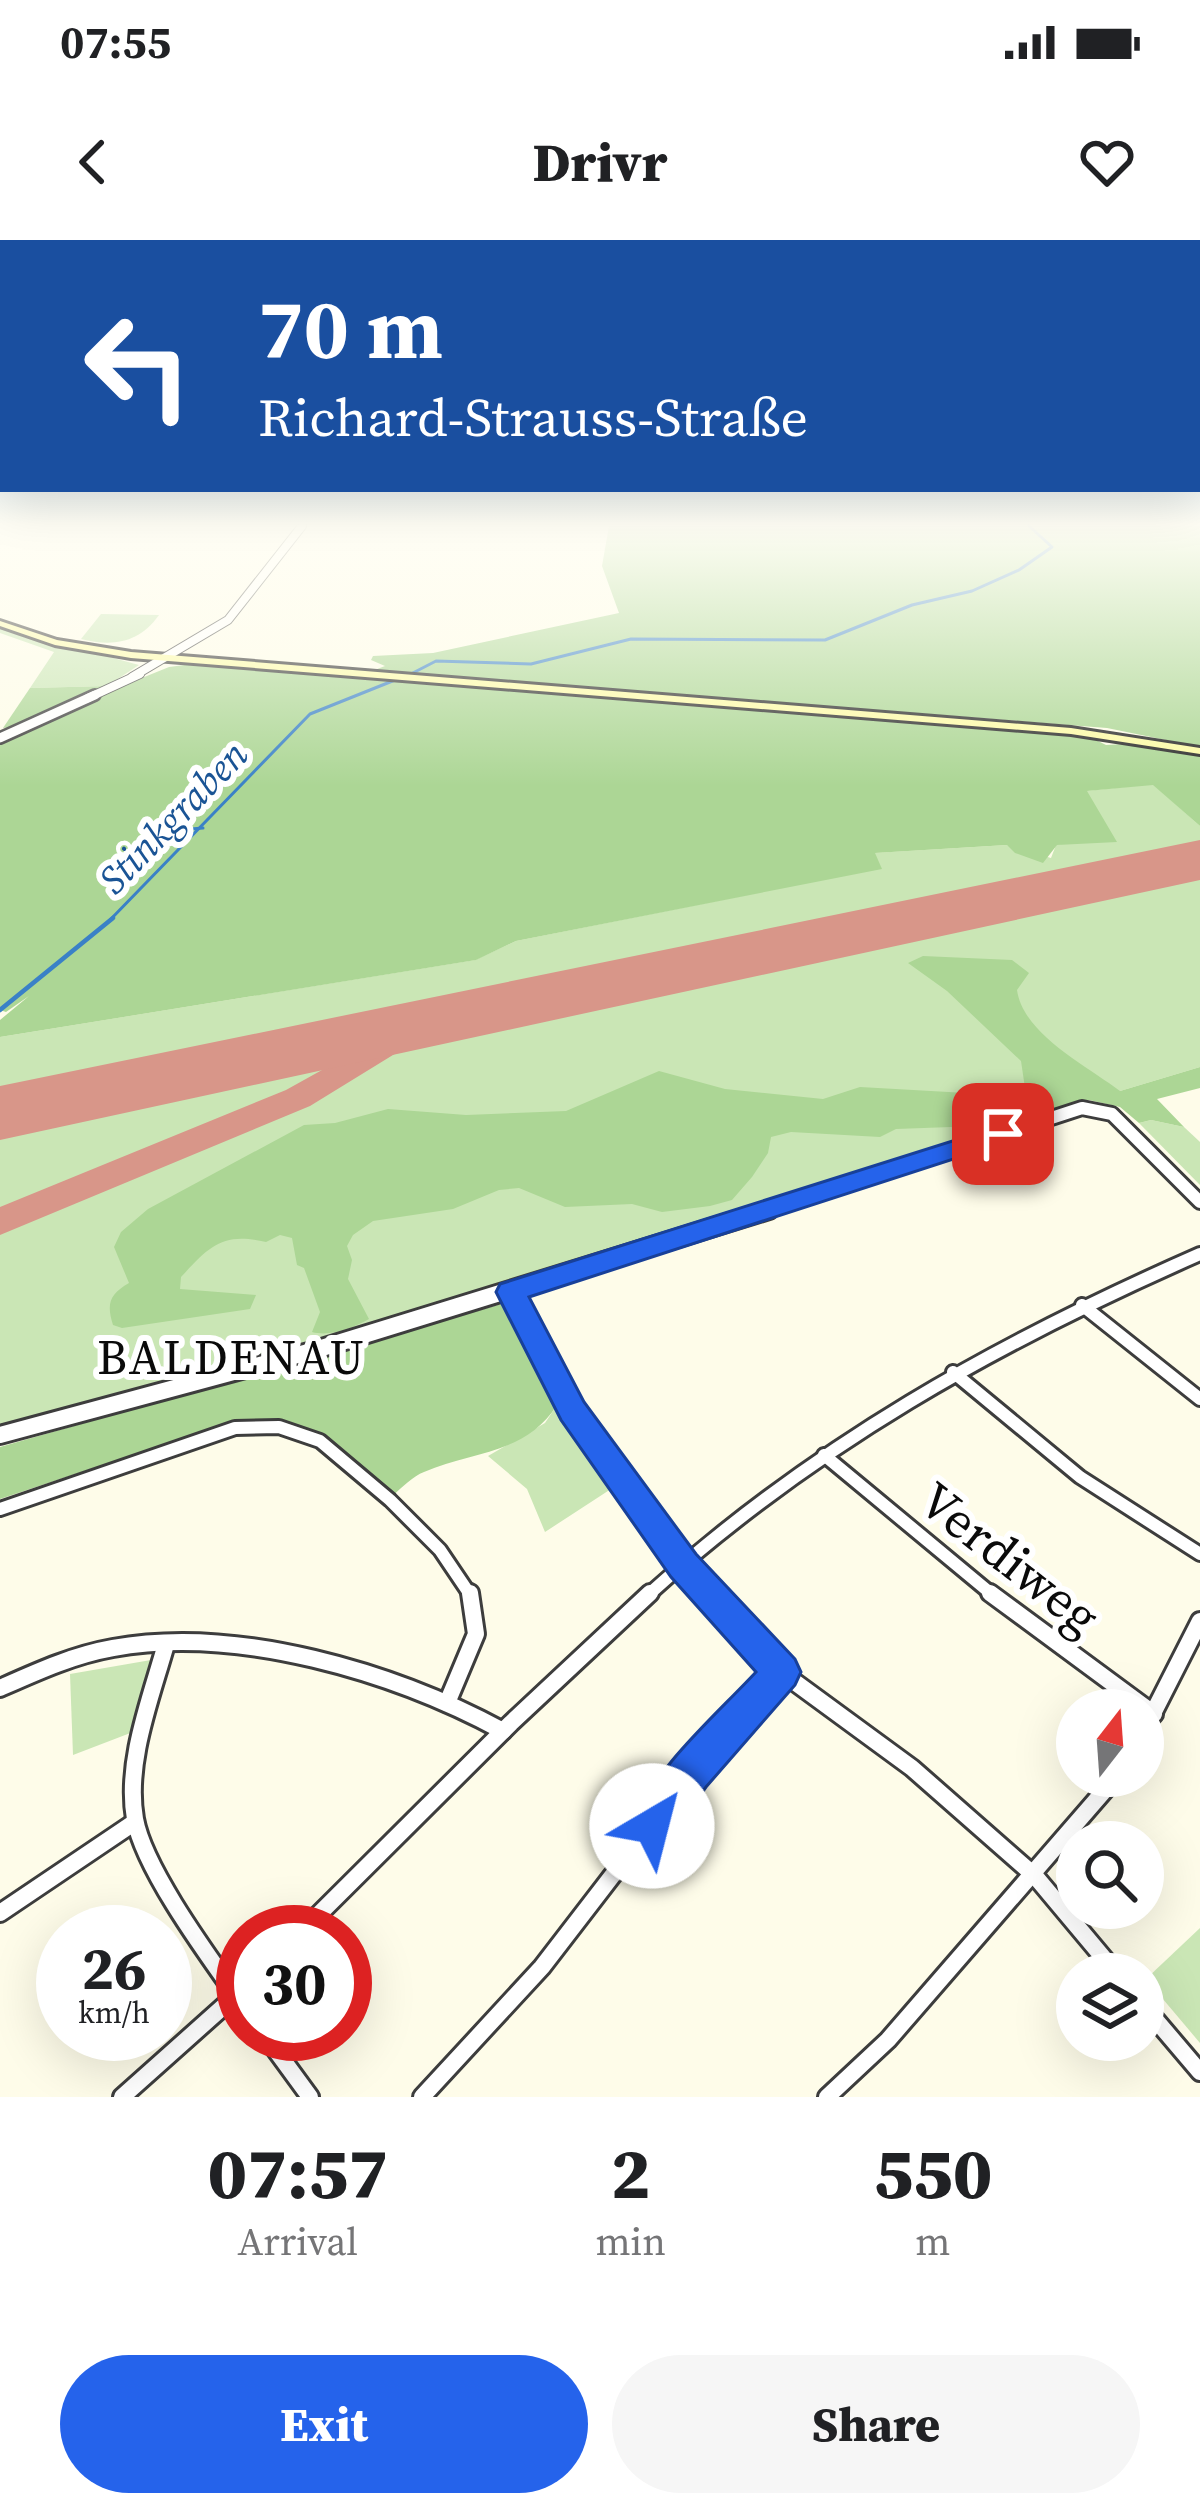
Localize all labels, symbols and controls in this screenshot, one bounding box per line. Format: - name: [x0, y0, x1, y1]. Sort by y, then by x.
- text: 07:55: [60, 11, 171, 73]
- text: Drivr: [533, 125, 667, 199]
- icon: back: [60, 129, 126, 195]
- icon: heart: [1074, 129, 1140, 195]
- text: 70 m: [258, 271, 443, 386]
- icon: left: [60, 288, 216, 444]
- text: Richard-Strauss-Straße: [258, 380, 808, 454]
- water label: Stinkgraben: [87, 729, 259, 905]
- pin: [952, 1083, 1054, 1185]
- icon: arrive: [970, 1101, 1036, 1167]
- district label: BALDENAU: [97, 1324, 367, 1390]
- street label: Verdiweg: [905, 1465, 1115, 1651]
- north arrow: [1056, 1689, 1164, 1797]
- map controls: [1056, 1689, 1164, 2061]
- position arrow: [589, 1763, 715, 1889]
- button: search: [1056, 1821, 1164, 1929]
- speed limit sign: 30: [216, 1905, 372, 2061]
- text: 26: [81, 1927, 147, 2009]
- button: layers: [1056, 1953, 1164, 2061]
- text: km/h: [78, 1992, 150, 2033]
- text: 07:57: [208, 2123, 388, 2222]
- text: 2: [611, 2123, 650, 2222]
- text: 550: [873, 2123, 992, 2222]
- text: Arrival: [237, 2215, 358, 2268]
- text: min: [595, 2215, 666, 2268]
- text: m: [915, 2215, 950, 2268]
- button: Exit: [60, 2355, 588, 2493]
- button: Share: [612, 2355, 1140, 2493]

